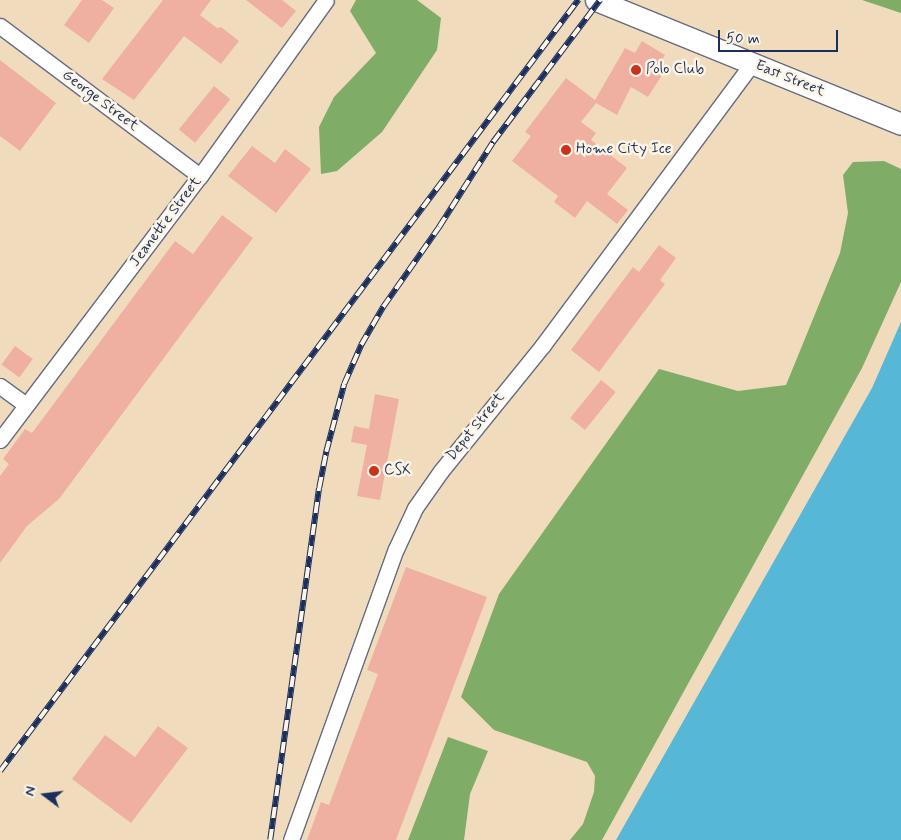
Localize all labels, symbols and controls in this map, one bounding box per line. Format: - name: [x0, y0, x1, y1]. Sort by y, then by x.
- scale bar: [721, 20, 841, 52]
- text: 50 m: [726, 29, 760, 49]
- street label: East Street: [753, 57, 827, 101]
- place label: Polo Club: [646, 61, 703, 79]
- marker: Polo Club: [630, 64, 642, 76]
- street label: George Street: [58, 66, 142, 136]
- place label: Home City Ice: [576, 141, 669, 159]
- marker: Home City Ice: [560, 144, 572, 156]
- street label: Jeanette Street: [126, 173, 206, 271]
- street label: Depot Street: [443, 389, 509, 465]
- place label: CSX: [384, 462, 411, 480]
- marker: CSX: [368, 465, 380, 477]
- north arrow: [20, 770, 70, 820]
- text: N: [21, 784, 40, 798]

